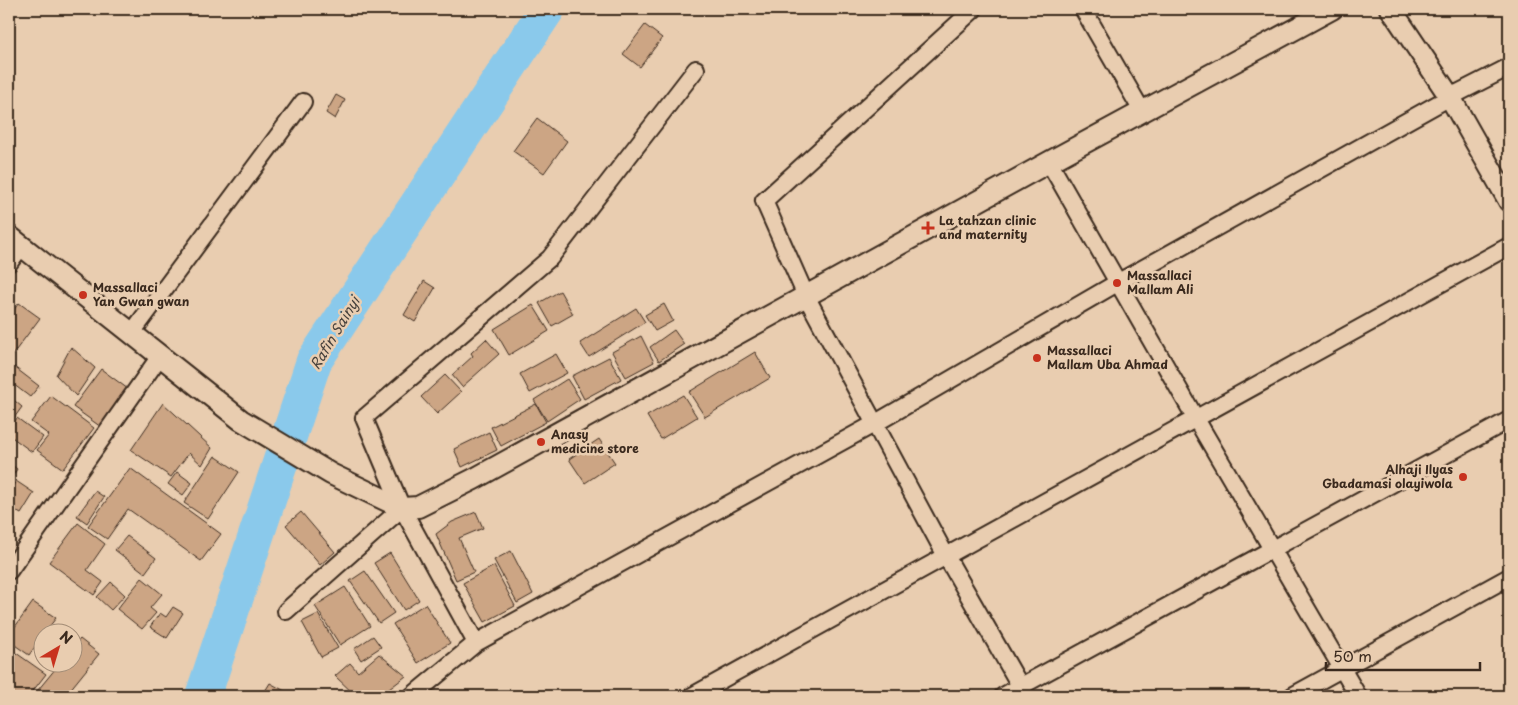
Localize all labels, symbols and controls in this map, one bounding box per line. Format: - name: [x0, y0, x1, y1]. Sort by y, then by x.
- place label: La tahzan clinic and maternity: [939, 211, 1037, 243]
- marker: La tahzan clinic and maternity: [921, 221, 935, 235]
- place label: Massallaci Mallam Ali: [1127, 266, 1194, 298]
- marker: Massallaci Mallam Ali: [1111, 277, 1123, 289]
- place label: Massallaci Yan Gwan gwan: [93, 278, 189, 310]
- marker: Massallaci Yan Gwan gwan: [77, 289, 89, 301]
- water label: Rafin Sainyi: [305, 291, 366, 373]
- place label: Massallaci Mallam Uba Ahmad: [1047, 341, 1168, 373]
- marker: Massallaci Mallam Uba Ahmad: [1031, 352, 1043, 364]
- place label: Anasy medicine store: [550, 425, 639, 457]
- marker: Anasy medicine store: [535, 436, 547, 448]
- place label: Alhaji Ilyas Gbadamasi olayiwola: [1322, 460, 1453, 492]
- marker: Alhaji Ilyas Gbadamasi olayiwola: [1457, 471, 1469, 483]
- north arrow: [32, 622, 82, 672]
- text: N: [55, 626, 77, 649]
- scale bar: [1326, 640, 1479, 672]
- text: 50 m: [1333, 644, 1372, 667]

